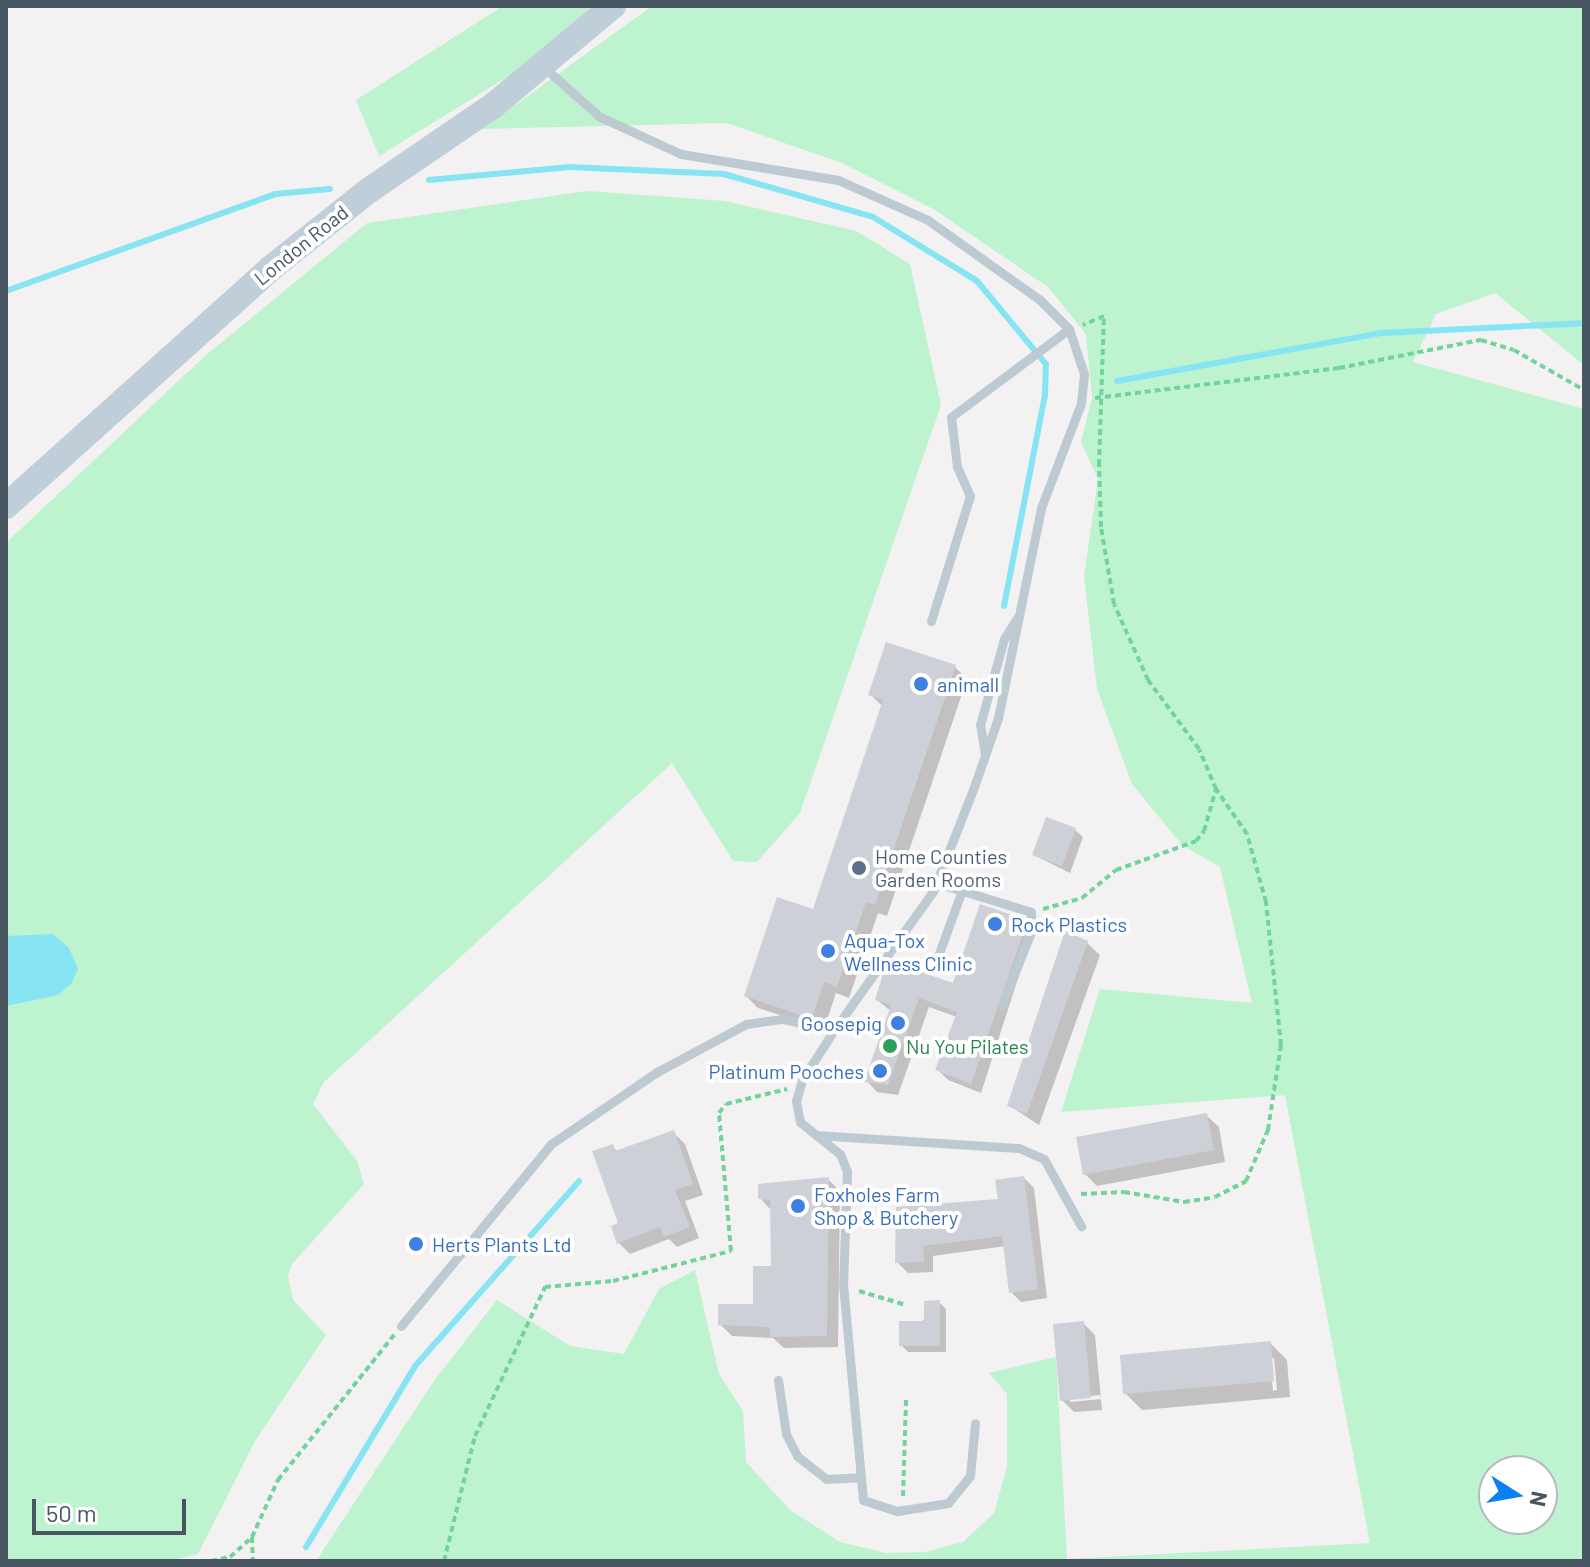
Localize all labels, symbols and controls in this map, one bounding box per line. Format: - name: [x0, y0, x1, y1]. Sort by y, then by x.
- street label: London Road: [249, 200, 353, 290]
- place label: animall: [937, 672, 999, 696]
- marker: animall: [912, 675, 930, 693]
- place label: Home Counties Garden Rooms: [875, 844, 1007, 891]
- marker: Home Counties Garden Rooms: [850, 859, 868, 877]
- place label: Rock Plastics: [1011, 912, 1127, 936]
- marker: Rock Plastics: [986, 915, 1004, 933]
- place label: Aqua-Tox Wellness Clinic: [844, 928, 973, 975]
- marker: Aqua-Tox Wellness Clinic: [819, 942, 837, 960]
- place label: Goosepig: [801, 1011, 882, 1035]
- marker: Goosepig: [889, 1014, 907, 1032]
- place label: Nu You Pilates: [906, 1034, 1029, 1058]
- marker: Nu You Pilates: [881, 1037, 899, 1055]
- place label: Platinum Pooches: [709, 1059, 864, 1083]
- marker: Platinum Pooches: [871, 1062, 889, 1080]
- place label: Foxholes Farm Shop & Butchery: [814, 1182, 958, 1229]
- marker: Foxholes Farm Shop & Butchery: [789, 1197, 807, 1215]
- place label: Herts Plants Ltd: [432, 1232, 572, 1256]
- marker: Herts Plants Ltd: [407, 1235, 425, 1253]
- north arrow: [1478, 1455, 1558, 1535]
- scale bar: [36, 1483, 190, 1533]
- text: N: [1525, 1490, 1554, 1509]
- text: 50 m: [46, 1498, 97, 1527]

